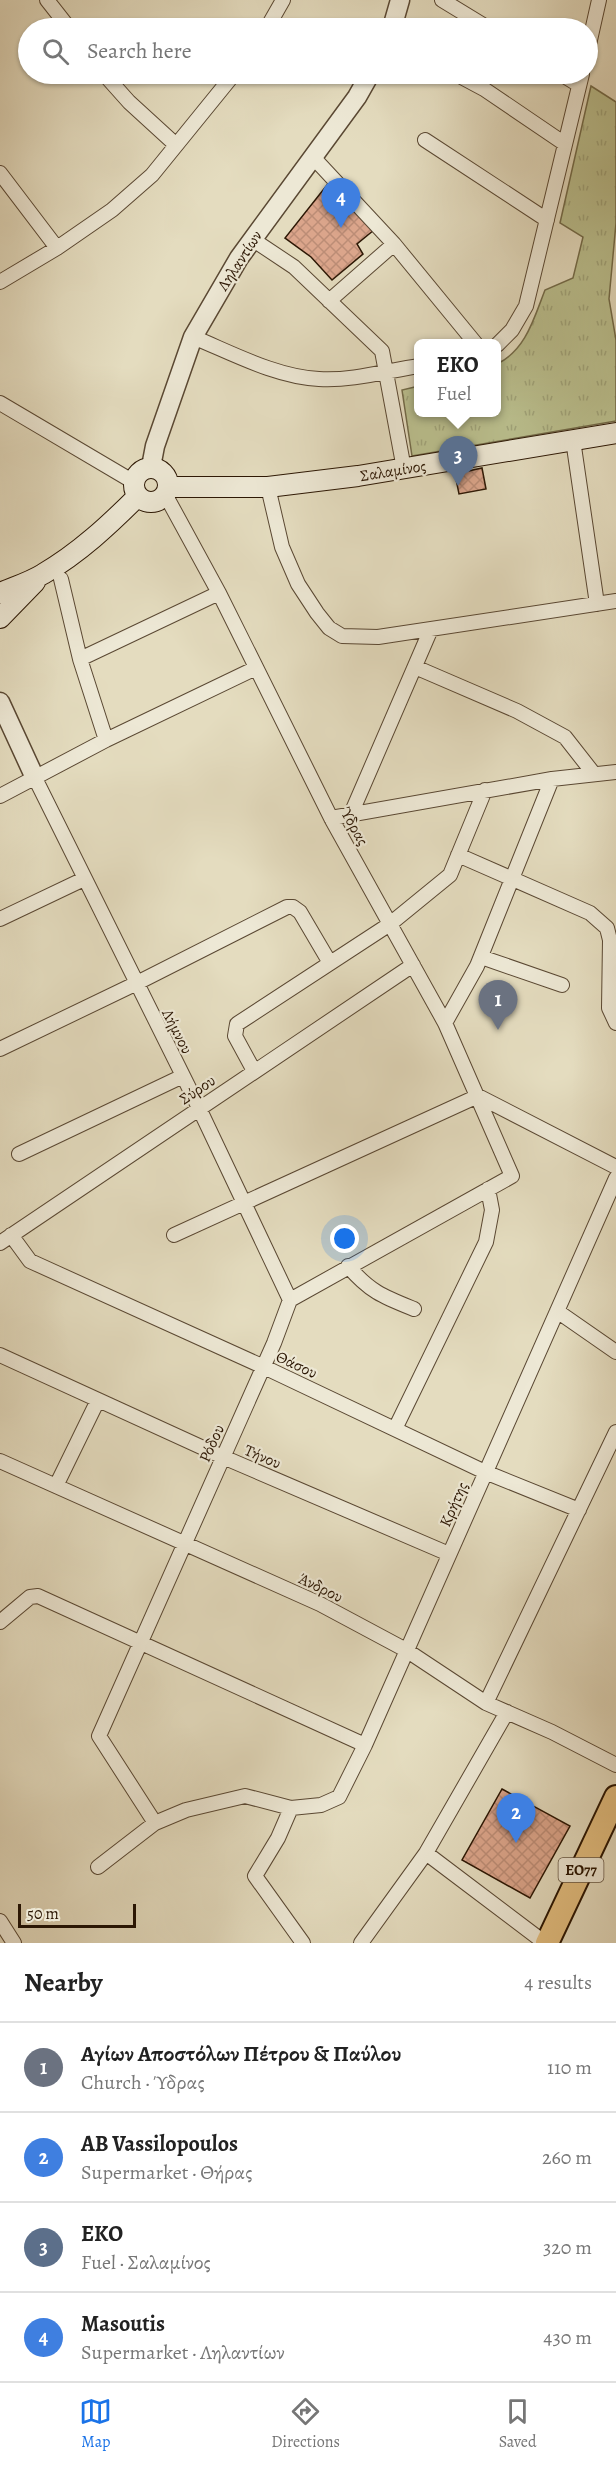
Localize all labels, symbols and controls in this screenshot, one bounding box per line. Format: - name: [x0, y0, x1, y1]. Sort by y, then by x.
- search box: [18, 18, 598, 84]
- icon: search: [39, 35, 72, 68]
- text: Search here: [87, 36, 192, 66]
- pin: 4: [322, 178, 360, 228]
- street label: Ληλαντίων: [212, 226, 268, 296]
- popup: [414, 339, 501, 417]
- text: EKO: [436, 350, 479, 380]
- text: Fuel: [436, 380, 471, 407]
- pin: 3: [438, 436, 478, 486]
- street label: Σαλαμίνος: [359, 455, 428, 487]
- street label: Ύδρας: [335, 803, 374, 850]
- pin: 1: [478, 980, 518, 1030]
- street label: Λήμνου: [156, 1004, 198, 1058]
- street label: Σύρου: [175, 1070, 220, 1110]
- your location: [330, 1224, 359, 1253]
- street label: Θάσου: [272, 1346, 321, 1384]
- street label: Ρόδου: [194, 1421, 230, 1466]
- street label: Τήνου: [241, 1439, 284, 1474]
- street label: Κρήτης: [434, 1478, 474, 1530]
- street label: Άνδρου: [294, 1568, 347, 1608]
- pin: 2: [496, 1794, 536, 1843]
- road number: ΕΟ77: [558, 1858, 604, 1882]
- scale bar: [18, 1901, 136, 1928]
- text: 50 m: [27, 1903, 59, 1925]
- text: Nearby: [24, 1965, 103, 2000]
- text: 4 results: [524, 1969, 592, 1996]
- text: Αγίων Αποστόλων Πέτρου & Παύλου: [81, 2039, 401, 2069]
- text: 1: [40, 2054, 47, 2081]
- text: 110 m: [547, 2054, 592, 2081]
- text: Church · Ύδρας: [81, 2069, 205, 2096]
- text: AB Vassilopoulos: [81, 2129, 238, 2159]
- text: 2: [39, 2144, 48, 2171]
- text: 260 m: [542, 2144, 592, 2171]
- text: Supermarket · Θήρας: [81, 2159, 252, 2186]
- text: EKO: [81, 2219, 123, 2249]
- text: 3: [39, 2234, 48, 2261]
- text: 320 m: [543, 2234, 592, 2261]
- text: Fuel · Σαλαμίνος: [81, 2249, 211, 2276]
- text: Masoutis: [81, 2309, 165, 2339]
- text: 4: [39, 2324, 48, 2351]
- text: 430 m: [543, 2324, 592, 2351]
- text: Supermarket · Ληλαντίων: [81, 2339, 285, 2366]
- tab: Map: [79, 2395, 112, 2453]
- tab: Directions: [271, 2395, 340, 2453]
- tab: Saved: [499, 2395, 537, 2453]

